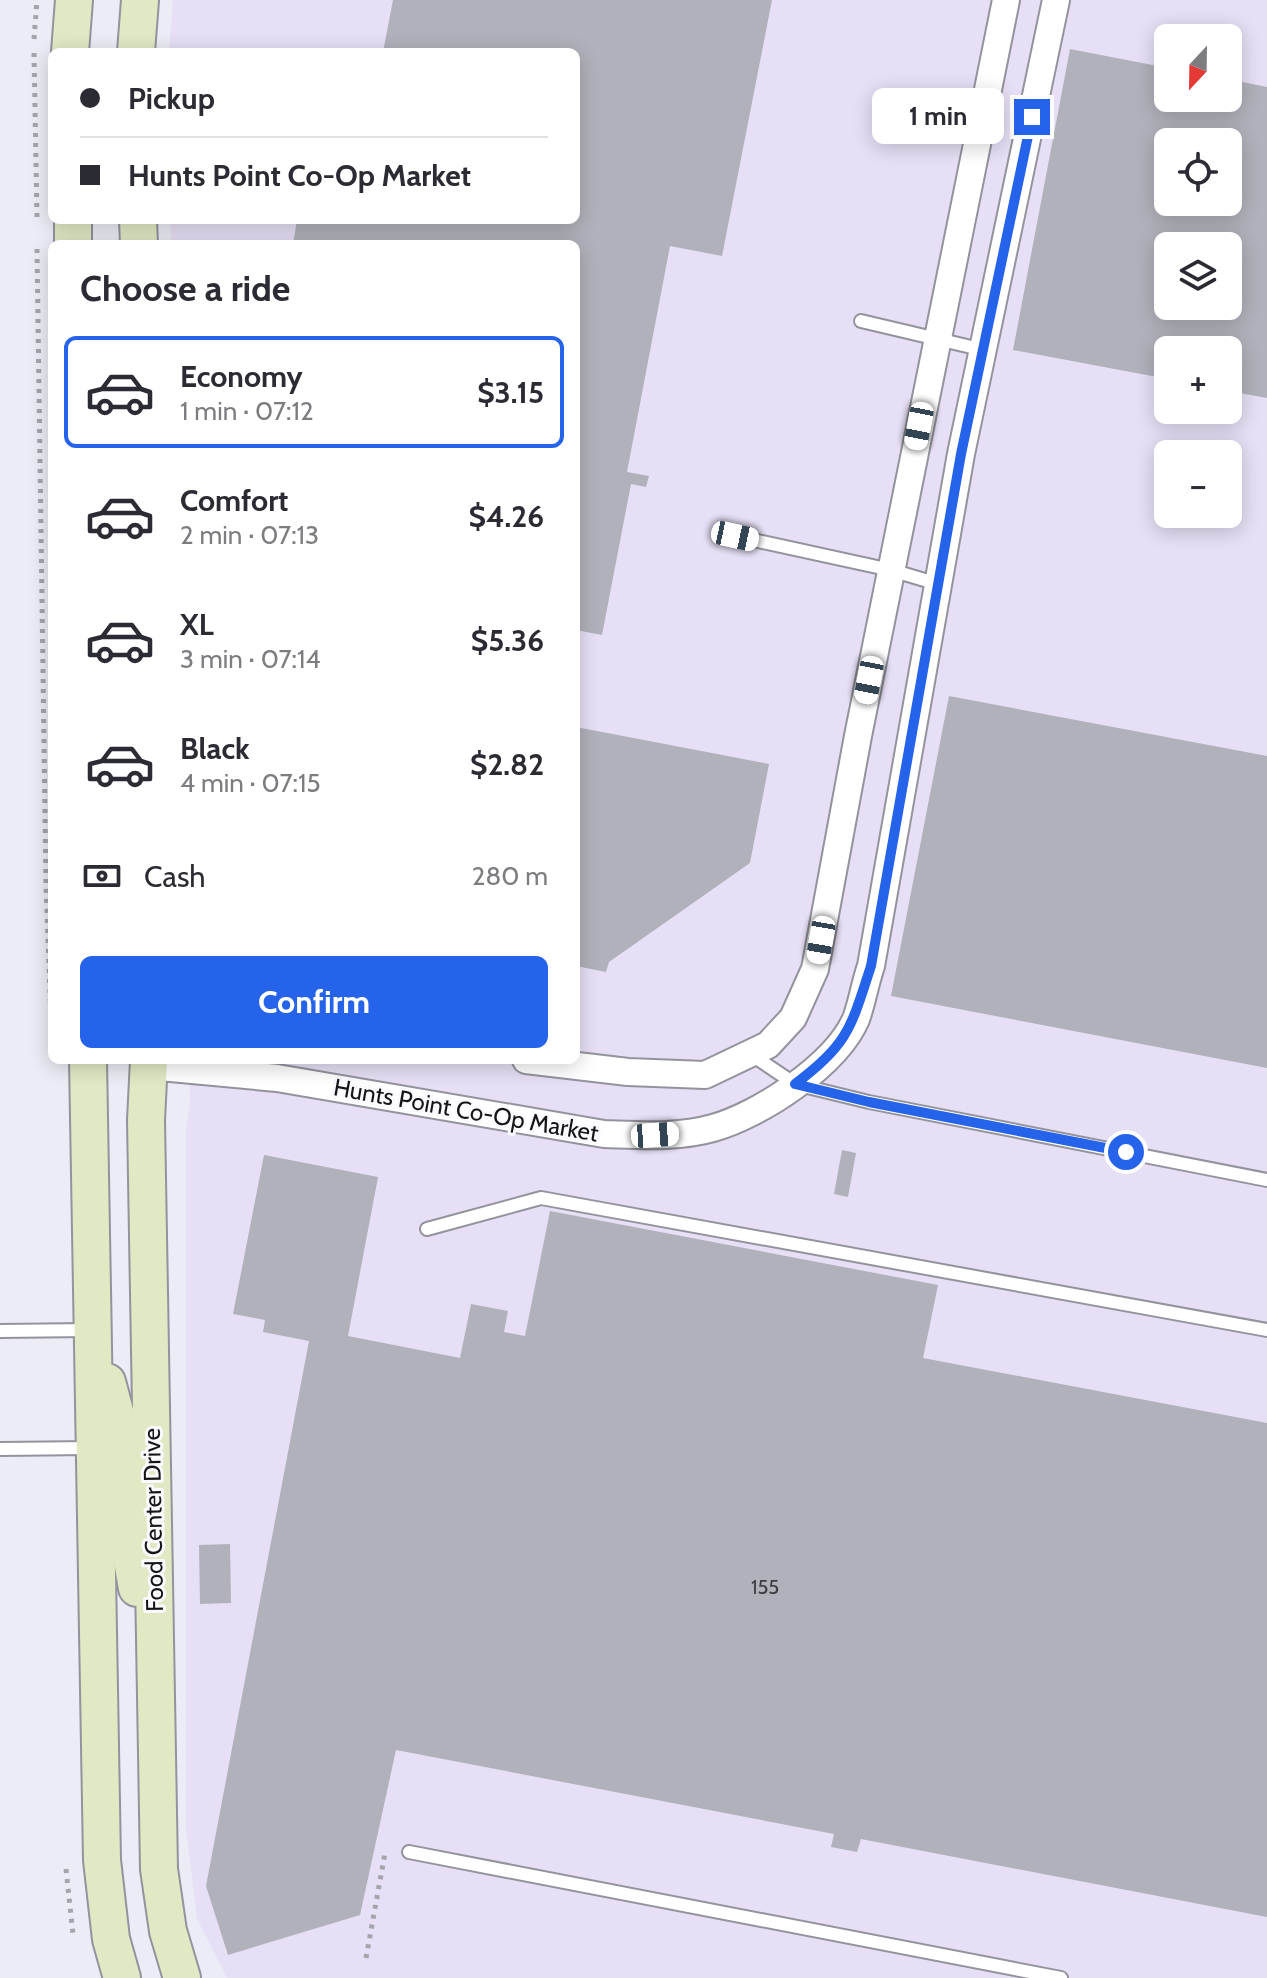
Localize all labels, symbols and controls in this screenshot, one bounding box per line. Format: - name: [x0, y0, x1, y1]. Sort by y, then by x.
- north arrow: [1154, 24, 1242, 112]
- map controls: [1154, 24, 1242, 528]
- text: Pickup: [128, 80, 215, 117]
- callout: 1 min: [872, 89, 1004, 145]
- route end: [1014, 99, 1050, 135]
- text: 1 min: [909, 100, 967, 132]
- button: locate: [1154, 128, 1242, 216]
- text: Hunts Point Co-Op Market: [128, 157, 471, 194]
- button: layers: [1154, 232, 1242, 320]
- text: Choose a ride: [80, 266, 290, 310]
- button: +: [1154, 336, 1242, 424]
- icon: car: [84, 356, 156, 428]
- text: Economy: [180, 358, 303, 395]
- text: $3.15: [477, 374, 544, 411]
- text: 1 min · 07:12: [180, 395, 314, 427]
- car: [903, 400, 935, 452]
- button: −: [1154, 440, 1242, 528]
- icon: car: [84, 480, 156, 552]
- text: Comfort: [180, 482, 288, 519]
- text: $4.26: [469, 498, 544, 535]
- text: 2 min · 07:13: [180, 519, 319, 551]
- car: [709, 519, 761, 553]
- icon: car: [84, 604, 156, 676]
- text: XL: [180, 606, 214, 643]
- text: $5.36: [471, 622, 544, 659]
- text: 3 min · 07:14: [180, 643, 321, 675]
- car: [853, 654, 885, 706]
- icon: car: [84, 728, 156, 800]
- text: Black: [180, 730, 250, 767]
- text: $2.82: [470, 746, 544, 783]
- text: 4 min · 07:15: [180, 767, 321, 799]
- icon: cash: [80, 854, 124, 898]
- text: Cash: [144, 858, 206, 895]
- text: 280 m: [472, 860, 548, 892]
- car: [805, 914, 837, 966]
- button: Confirm: [80, 956, 548, 1048]
- street label: Hunts Point Co-Op Market: [331, 1072, 601, 1148]
- car: [630, 1121, 680, 1149]
- route start: [1108, 1134, 1144, 1170]
- street label: Food Center Drive: [137, 1428, 169, 1612]
- house number: 155: [751, 1575, 779, 1599]

